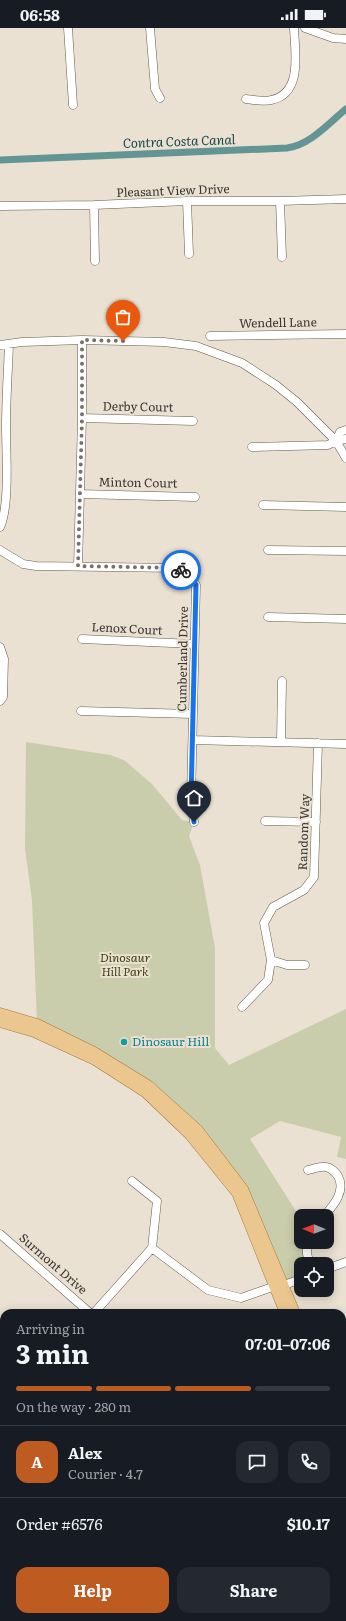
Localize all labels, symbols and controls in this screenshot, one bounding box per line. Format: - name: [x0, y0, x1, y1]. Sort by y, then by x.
- text: 06:58: [20, 3, 60, 26]
- water label: Contra Costa Canal: [122, 129, 236, 152]
- street label: Pleasant View Drive: [116, 179, 230, 201]
- pin: [106, 300, 140, 341]
- icon: bag: [112, 306, 134, 328]
- street label: Wendell Lane: [239, 312, 317, 332]
- street label: Derby Court: [103, 396, 174, 416]
- street label: Minton Court: [98, 472, 178, 492]
- courier: [161, 550, 201, 590]
- icon: bike: [170, 559, 192, 581]
- street label: Cumberland Drive: [172, 606, 192, 712]
- street label: Lenox Court: [91, 617, 163, 639]
- pin: [177, 781, 211, 822]
- icon: home: [183, 787, 205, 809]
- street label: Random Way: [293, 793, 313, 871]
- park label: Dinosaur Hill Park: [100, 948, 151, 980]
- place label: Dinosaur Hill: [132, 1032, 209, 1050]
- marker: Dinosaur Hill: [119, 1037, 129, 1047]
- north arrow: [294, 1209, 334, 1249]
- map controls: [294, 1209, 334, 1297]
- street label: Surmont Drive: [16, 1229, 92, 1298]
- button: locate: [294, 1257, 334, 1297]
- text: Arriving in: [16, 1319, 85, 1338]
- text: 07:01–07:06: [245, 1332, 330, 1355]
- text: 3 min: [16, 1333, 89, 1372]
- text: On the way · 280 m: [16, 1397, 131, 1416]
- text: Alex: [68, 1441, 102, 1464]
- button: chat: [236, 1441, 278, 1483]
- button: phone: [288, 1441, 330, 1483]
- text: A: [31, 1450, 43, 1473]
- text: Courier · 4.7: [68, 1464, 143, 1483]
- text: Order #6576: [16, 1512, 102, 1535]
- text: $10.17: [287, 1512, 330, 1535]
- button: Help: [16, 1567, 169, 1613]
- button: Share: [177, 1567, 330, 1613]

